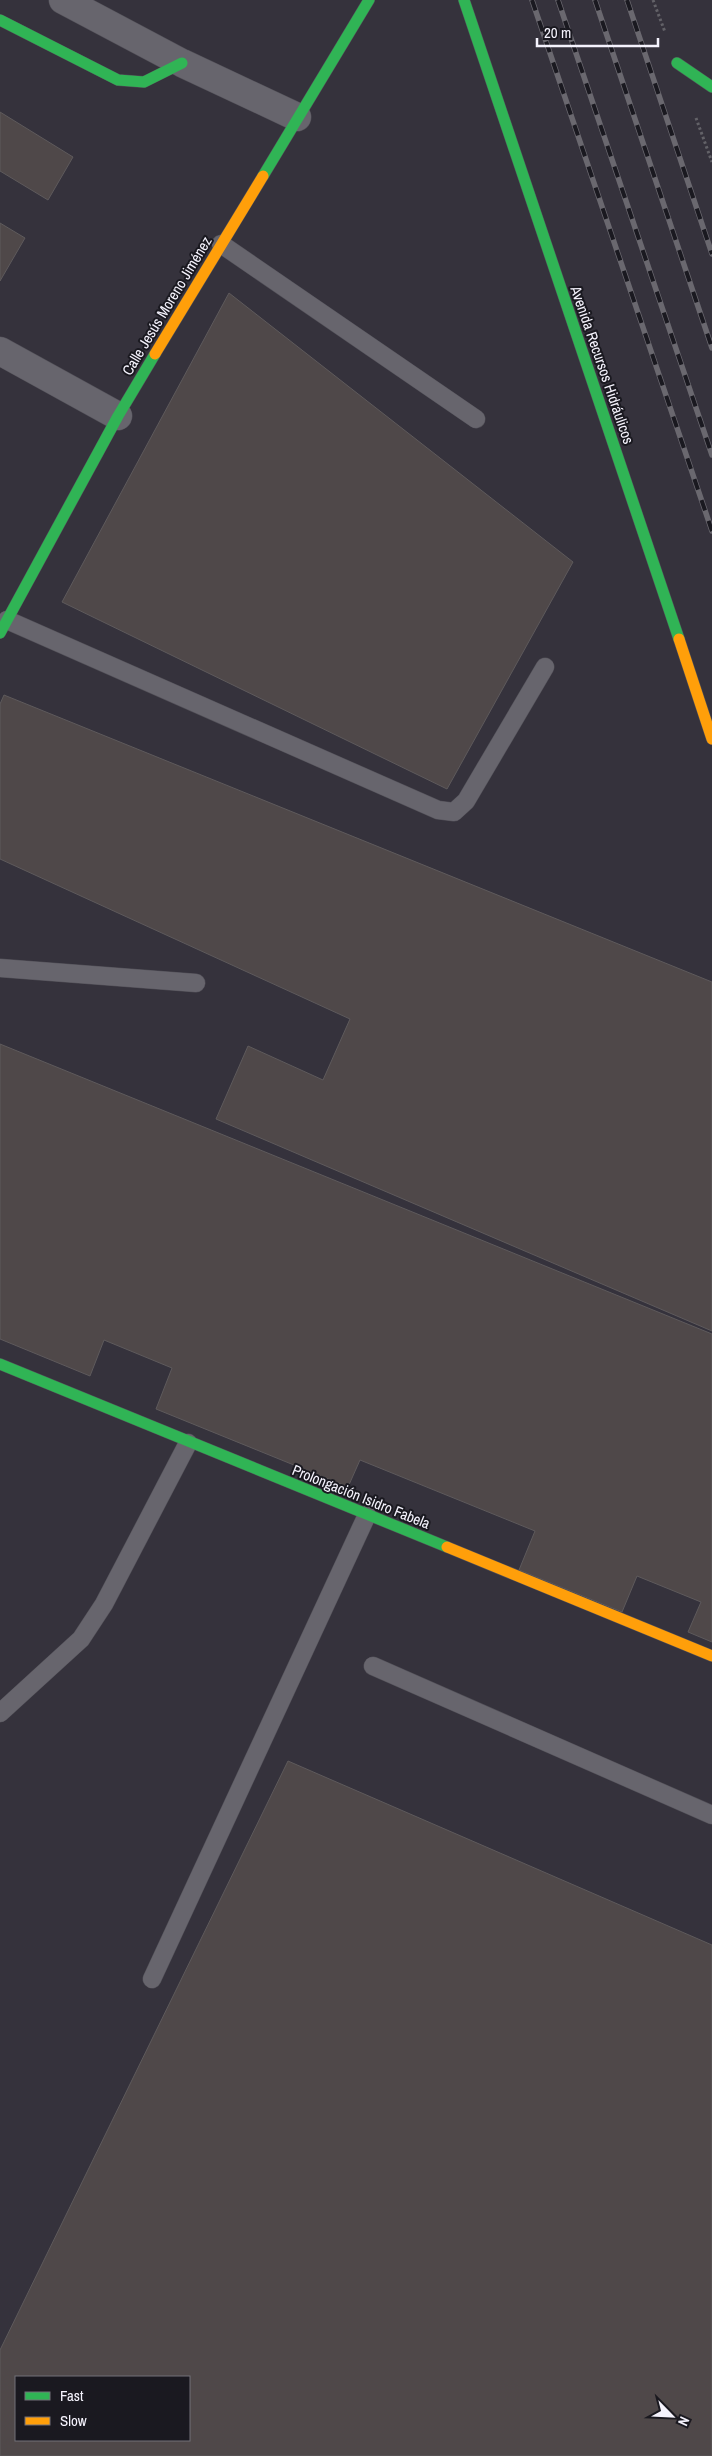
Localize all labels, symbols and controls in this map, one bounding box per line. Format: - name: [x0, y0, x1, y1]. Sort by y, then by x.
- scale bar: [537, 15, 658, 47]
- text: 20 m: [544, 22, 571, 43]
- street label: Calle Jesús Moreno Jiménez: [117, 232, 216, 379]
- street label: Avenida Recursos Hidráulicos: [565, 282, 639, 447]
- street label: Prolongación Isidro Fabela: [289, 1459, 433, 1534]
- legend: [15, 2376, 190, 2441]
- text: Fast: [60, 2385, 84, 2406]
- north arrow: [647, 2391, 697, 2441]
- text: Slow: [60, 2410, 87, 2431]
- text: N: [674, 2414, 694, 2429]

